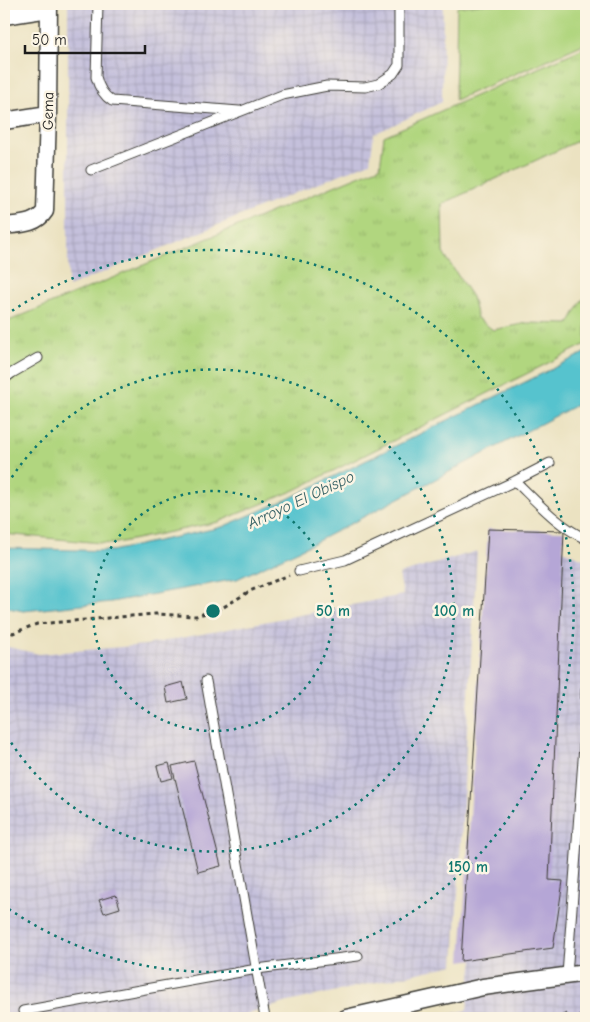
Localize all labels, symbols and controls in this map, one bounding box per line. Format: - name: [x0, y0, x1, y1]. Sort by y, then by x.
- scale bar: [25, 22, 145, 54]
- text: 50 m: [32, 31, 67, 49]
- street label: Gema: [39, 92, 57, 130]
- water label: Arroyo El Obispo: [244, 467, 357, 533]
- centre of rings: [204, 602, 222, 620]
- text: 50 m: [316, 602, 350, 620]
- text: 100 m: [434, 602, 474, 620]
- text: 150 m: [448, 858, 488, 876]

